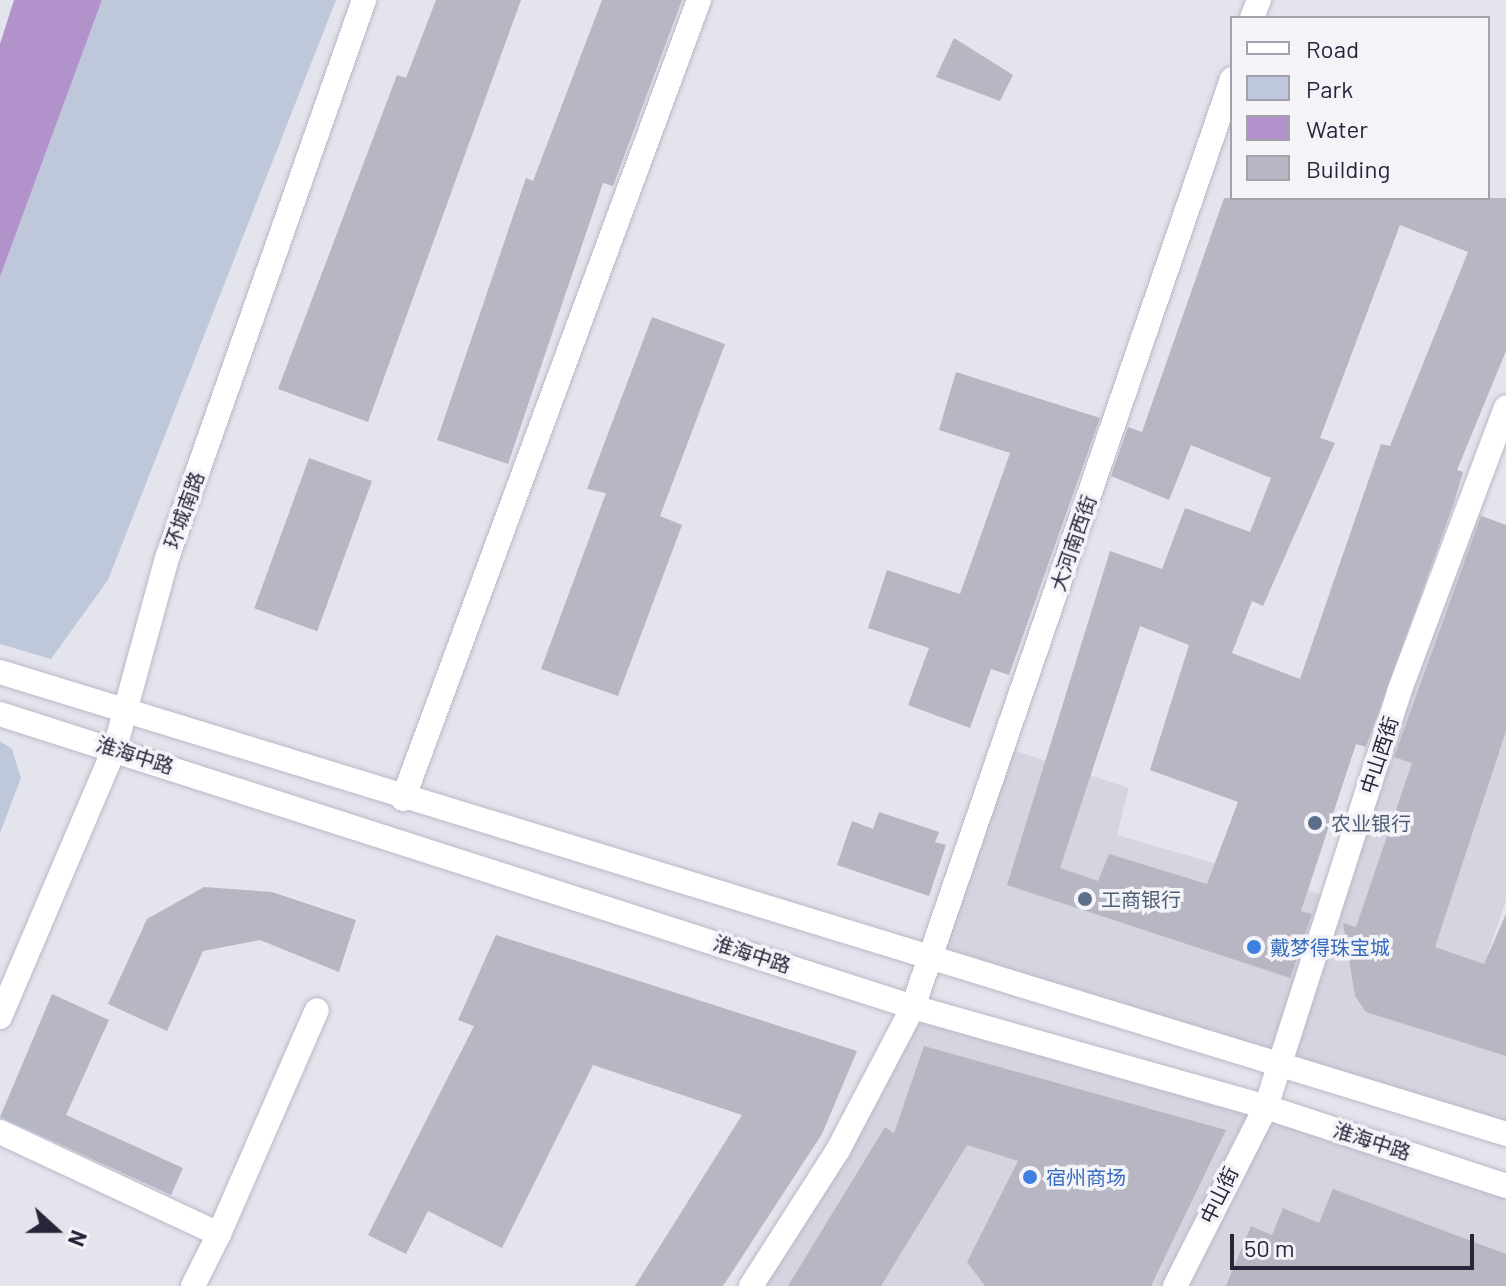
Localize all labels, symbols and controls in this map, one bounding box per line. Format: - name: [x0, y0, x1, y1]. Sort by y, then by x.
- legend: [1230, 16, 1490, 200]
- text: Road: [1306, 34, 1359, 63]
- text: Park: [1306, 74, 1353, 103]
- text: Water: [1306, 114, 1368, 143]
- text: Building: [1306, 154, 1390, 183]
- street label: 环城南路: [159, 468, 209, 552]
- street label: 大河南西街: [1045, 492, 1101, 594]
- street label: 中山西街: [1355, 713, 1403, 797]
- street label: 淮海中路: [93, 731, 177, 779]
- place label: 农业银行: [1331, 811, 1411, 835]
- marker: 农业银行: [1306, 814, 1324, 832]
- place label: 工商银行: [1101, 887, 1181, 911]
- marker: 工商银行: [1076, 890, 1094, 908]
- street label: 淮海中路: [710, 930, 794, 978]
- place label: 戴梦得珠宝城: [1270, 935, 1390, 959]
- marker: 戴梦得珠宝城: [1245, 938, 1263, 956]
- street label: 淮海中路: [1330, 1117, 1414, 1165]
- street label: 中山街: [1195, 1163, 1243, 1227]
- place label: 宿州商场: [1046, 1165, 1126, 1189]
- marker: 宿州商场: [1021, 1168, 1039, 1186]
- north arrow: [16, 1190, 96, 1270]
- scale bar: [1234, 1218, 1478, 1268]
- text: N: [64, 1227, 93, 1250]
- text: 50 m: [1244, 1233, 1295, 1262]

